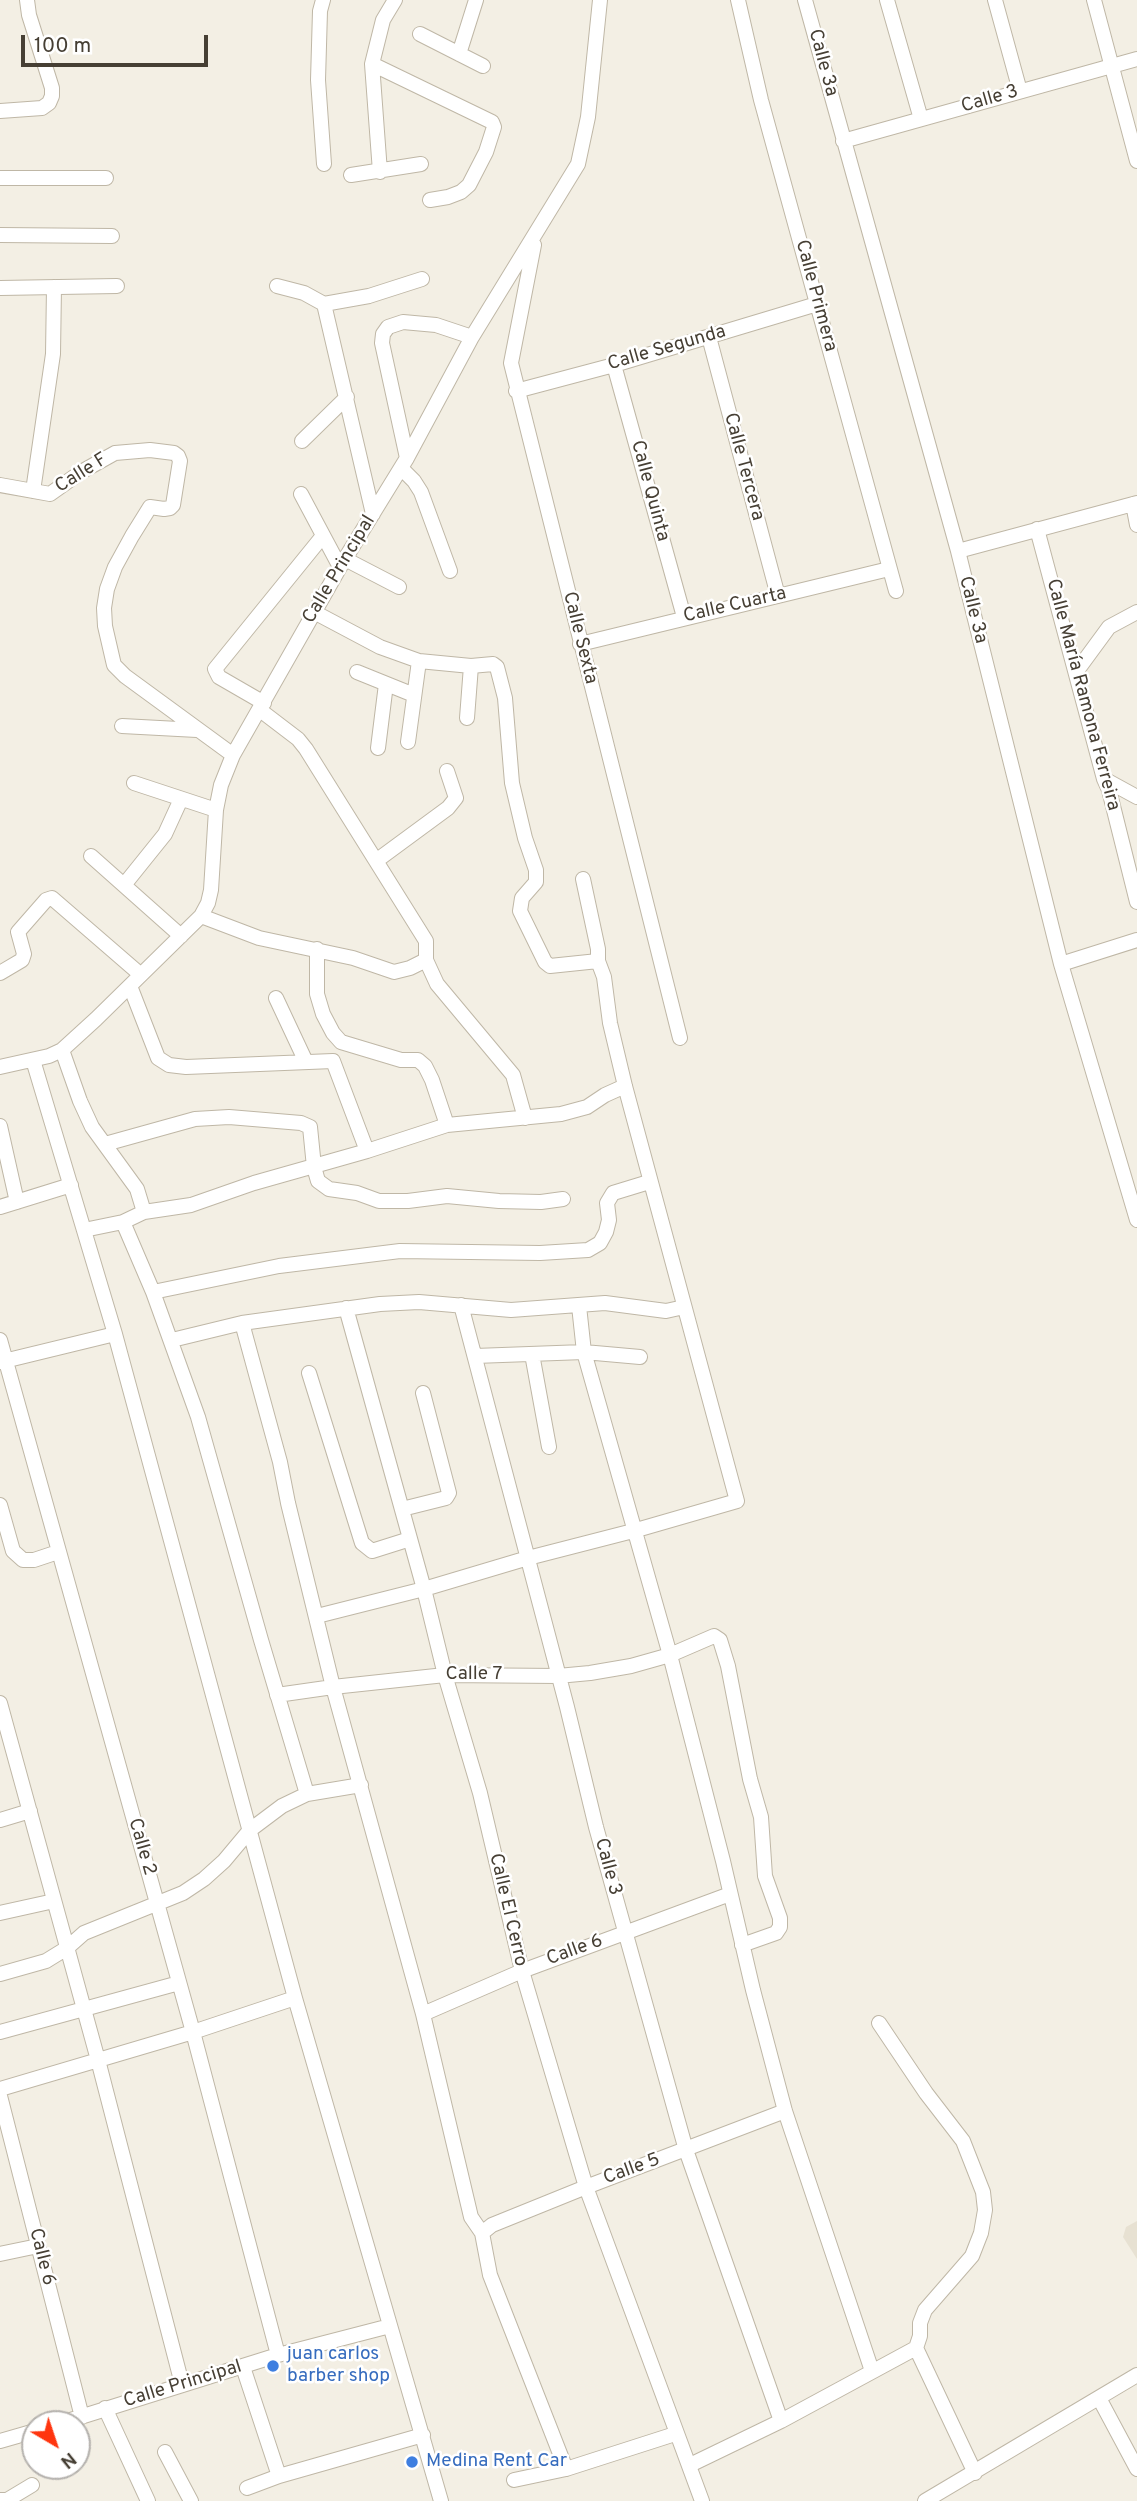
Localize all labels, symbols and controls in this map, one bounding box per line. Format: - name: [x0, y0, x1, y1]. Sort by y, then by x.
- scale bar: [24, 21, 212, 65]
- street label: Calle 3a: [802, 27, 842, 99]
- text: 100 m: [34, 33, 91, 60]
- street label: Calle 3: [959, 81, 1021, 119]
- street label: Calle Primera: [789, 238, 841, 354]
- street label: Calle Segunda: [605, 321, 729, 377]
- street label: Calle Tercera: [718, 411, 768, 523]
- street label: Calle Quinta: [625, 438, 673, 544]
- street label: Calle F: [52, 449, 112, 499]
- street label: Calle Principal: [299, 512, 381, 628]
- street label: Calle 3a: [953, 574, 991, 646]
- street label: Calle María Ramona Ferreira: [1040, 577, 1124, 813]
- street label: Calle Cuarta: [681, 583, 789, 629]
- street label: Calle Sexta: [557, 590, 601, 686]
- street label: Calle 7: [446, 1664, 502, 1686]
- street label: Calle 2: [122, 1816, 160, 1878]
- street label: Calle 3: [588, 1836, 626, 1898]
- street label: Calle El Cerro: [483, 1851, 531, 1969]
- street label: Calle 6: [544, 1930, 606, 1972]
- street label: Calle 5: [601, 2149, 663, 2191]
- street label: Calle 6: [23, 2226, 59, 2288]
- place label: juan carlos barber shop: [287, 2344, 390, 2388]
- street label: Calle Principal: [121, 2356, 245, 2414]
- marker: juan carlos barber shop: [265, 2358, 281, 2374]
- north arrow: [21, 2410, 91, 2480]
- text: N: [55, 2446, 81, 2473]
- place label: Medina Rent Car: [426, 2451, 567, 2473]
- marker: Medina Rent Car: [404, 2454, 420, 2470]

